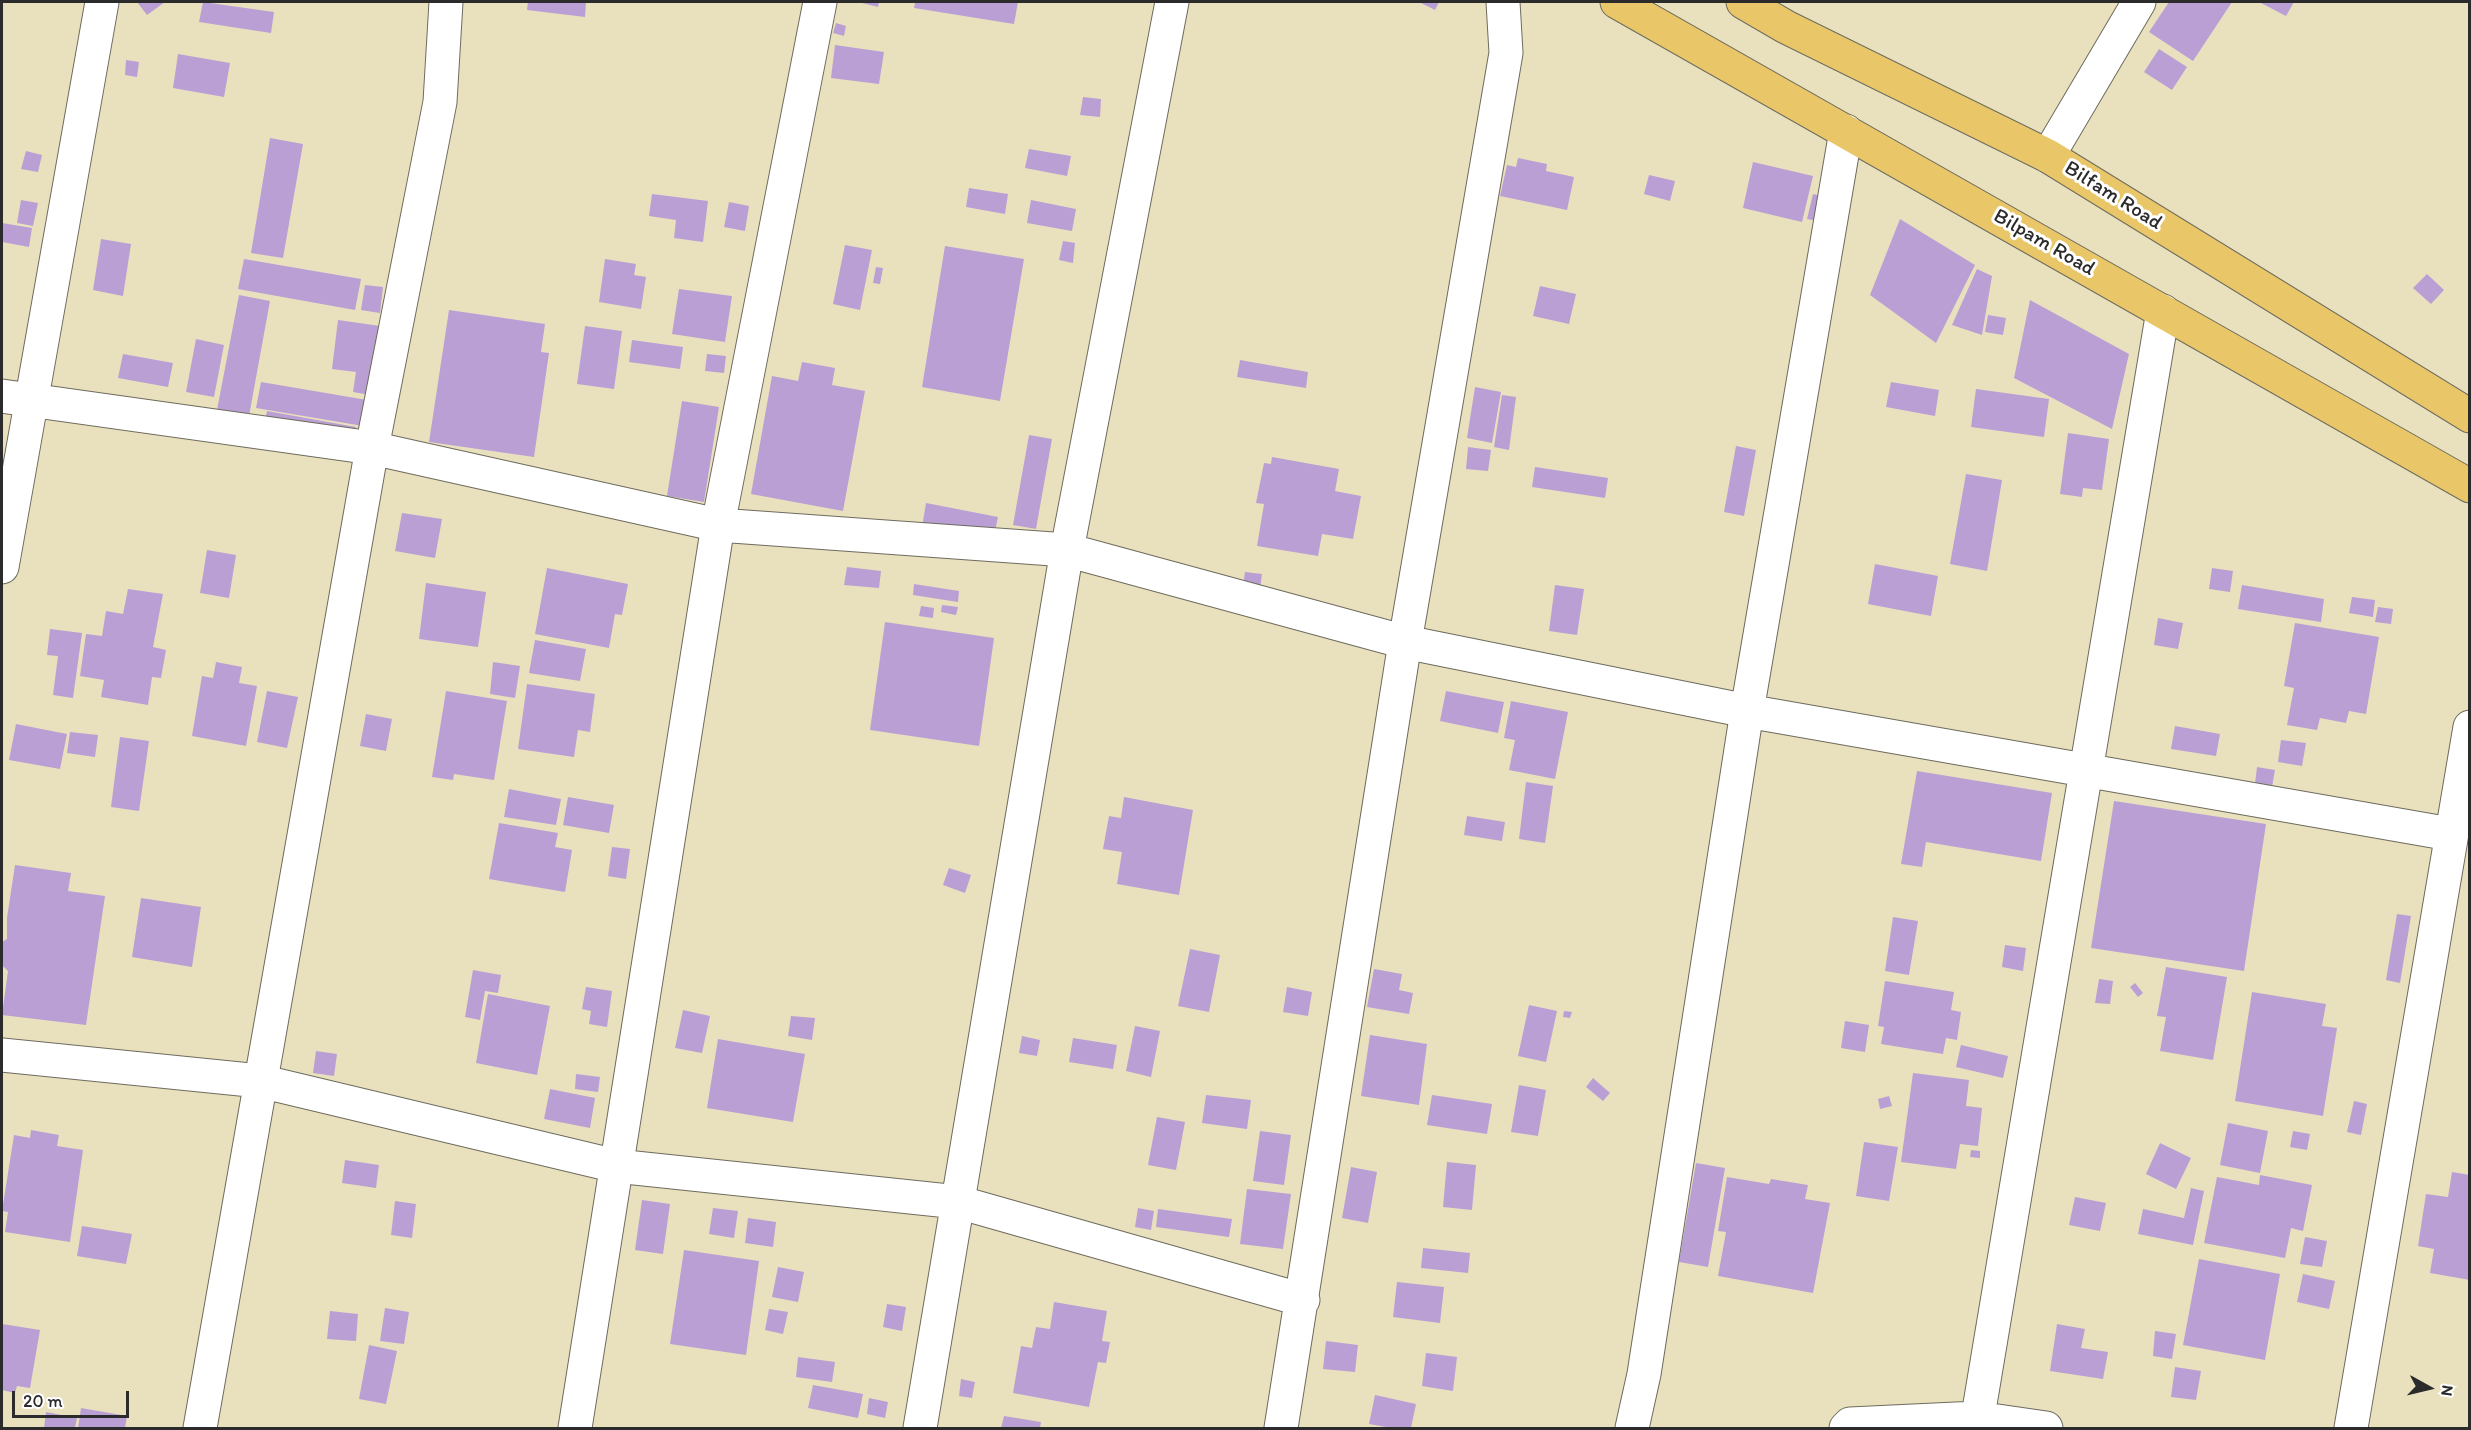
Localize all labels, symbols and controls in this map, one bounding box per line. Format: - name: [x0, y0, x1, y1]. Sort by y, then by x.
- street label: Bilfam Road: [2059, 156, 2167, 236]
- street label: Bilpam Road: [1989, 204, 2099, 282]
- north arrow: [2399, 1358, 2459, 1418]
- scale bar: [15, 1379, 132, 1417]
- text: N: [2437, 1384, 2457, 1397]
- text: 20 m: [23, 1390, 63, 1412]

